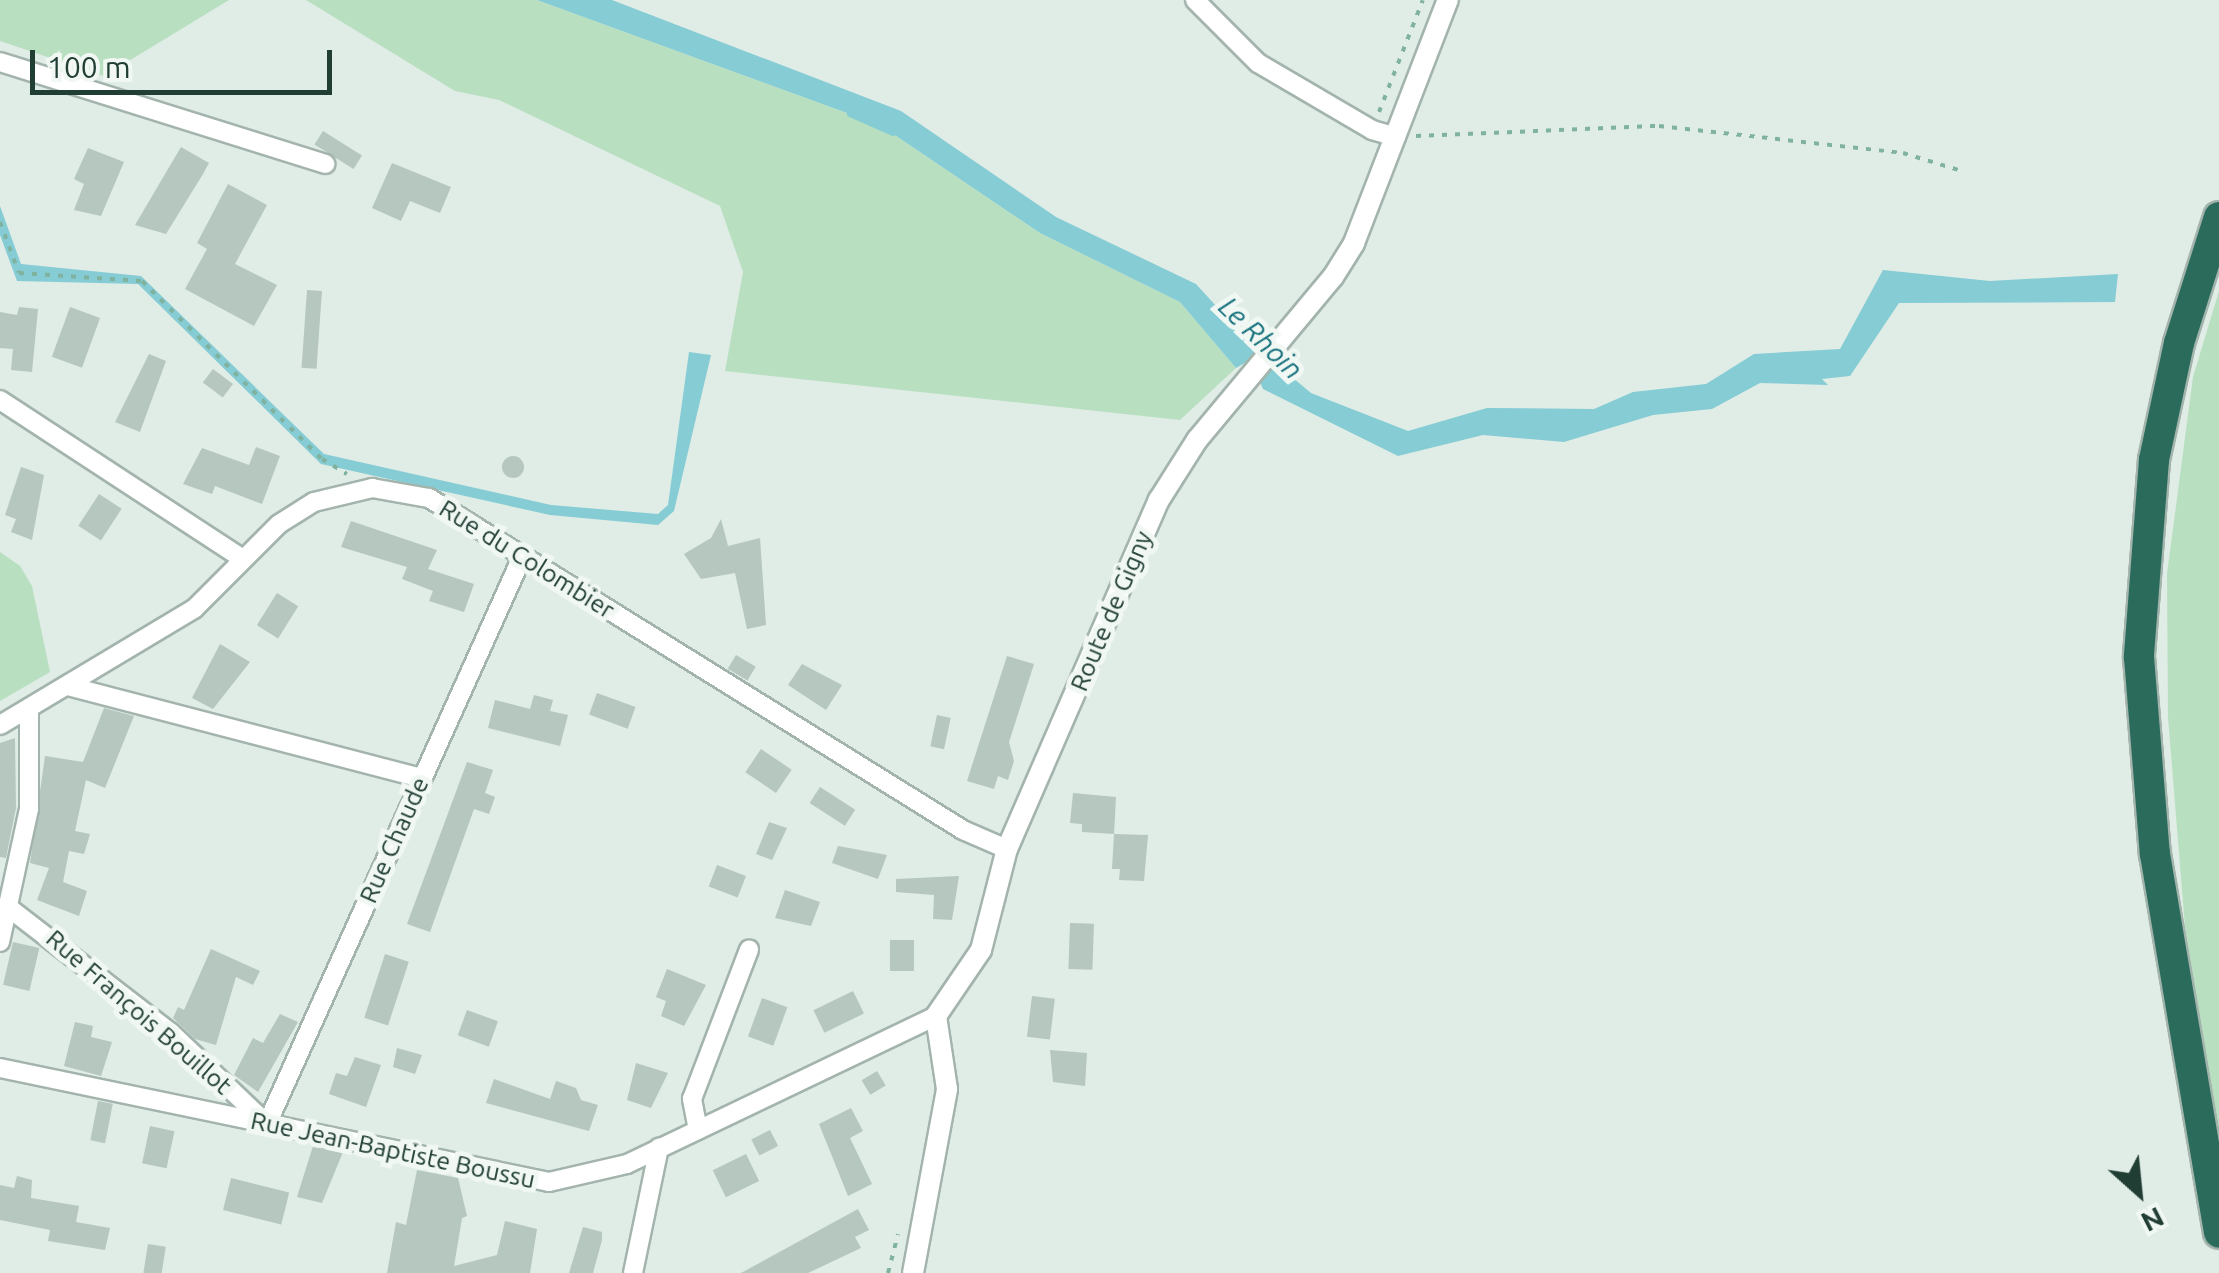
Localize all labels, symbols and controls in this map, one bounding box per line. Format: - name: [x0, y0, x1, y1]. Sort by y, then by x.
- scale bar: [35, 30, 338, 92]
- text: 100 m: [47, 50, 131, 84]
- water label: Le Rhoin: [1212, 290, 1310, 386]
- street label: Rue du Colombier: [434, 493, 620, 625]
- street label: Route de Gigny: [1064, 526, 1158, 696]
- street label: Rue Chaude: [353, 772, 435, 908]
- street label: Rue François Bouillot: [40, 923, 238, 1101]
- street label: Rue Jean-Baptiste Boussu: [248, 1105, 538, 1195]
- north arrow: [2089, 1143, 2189, 1243]
- text: N: [2137, 1202, 2169, 1239]

